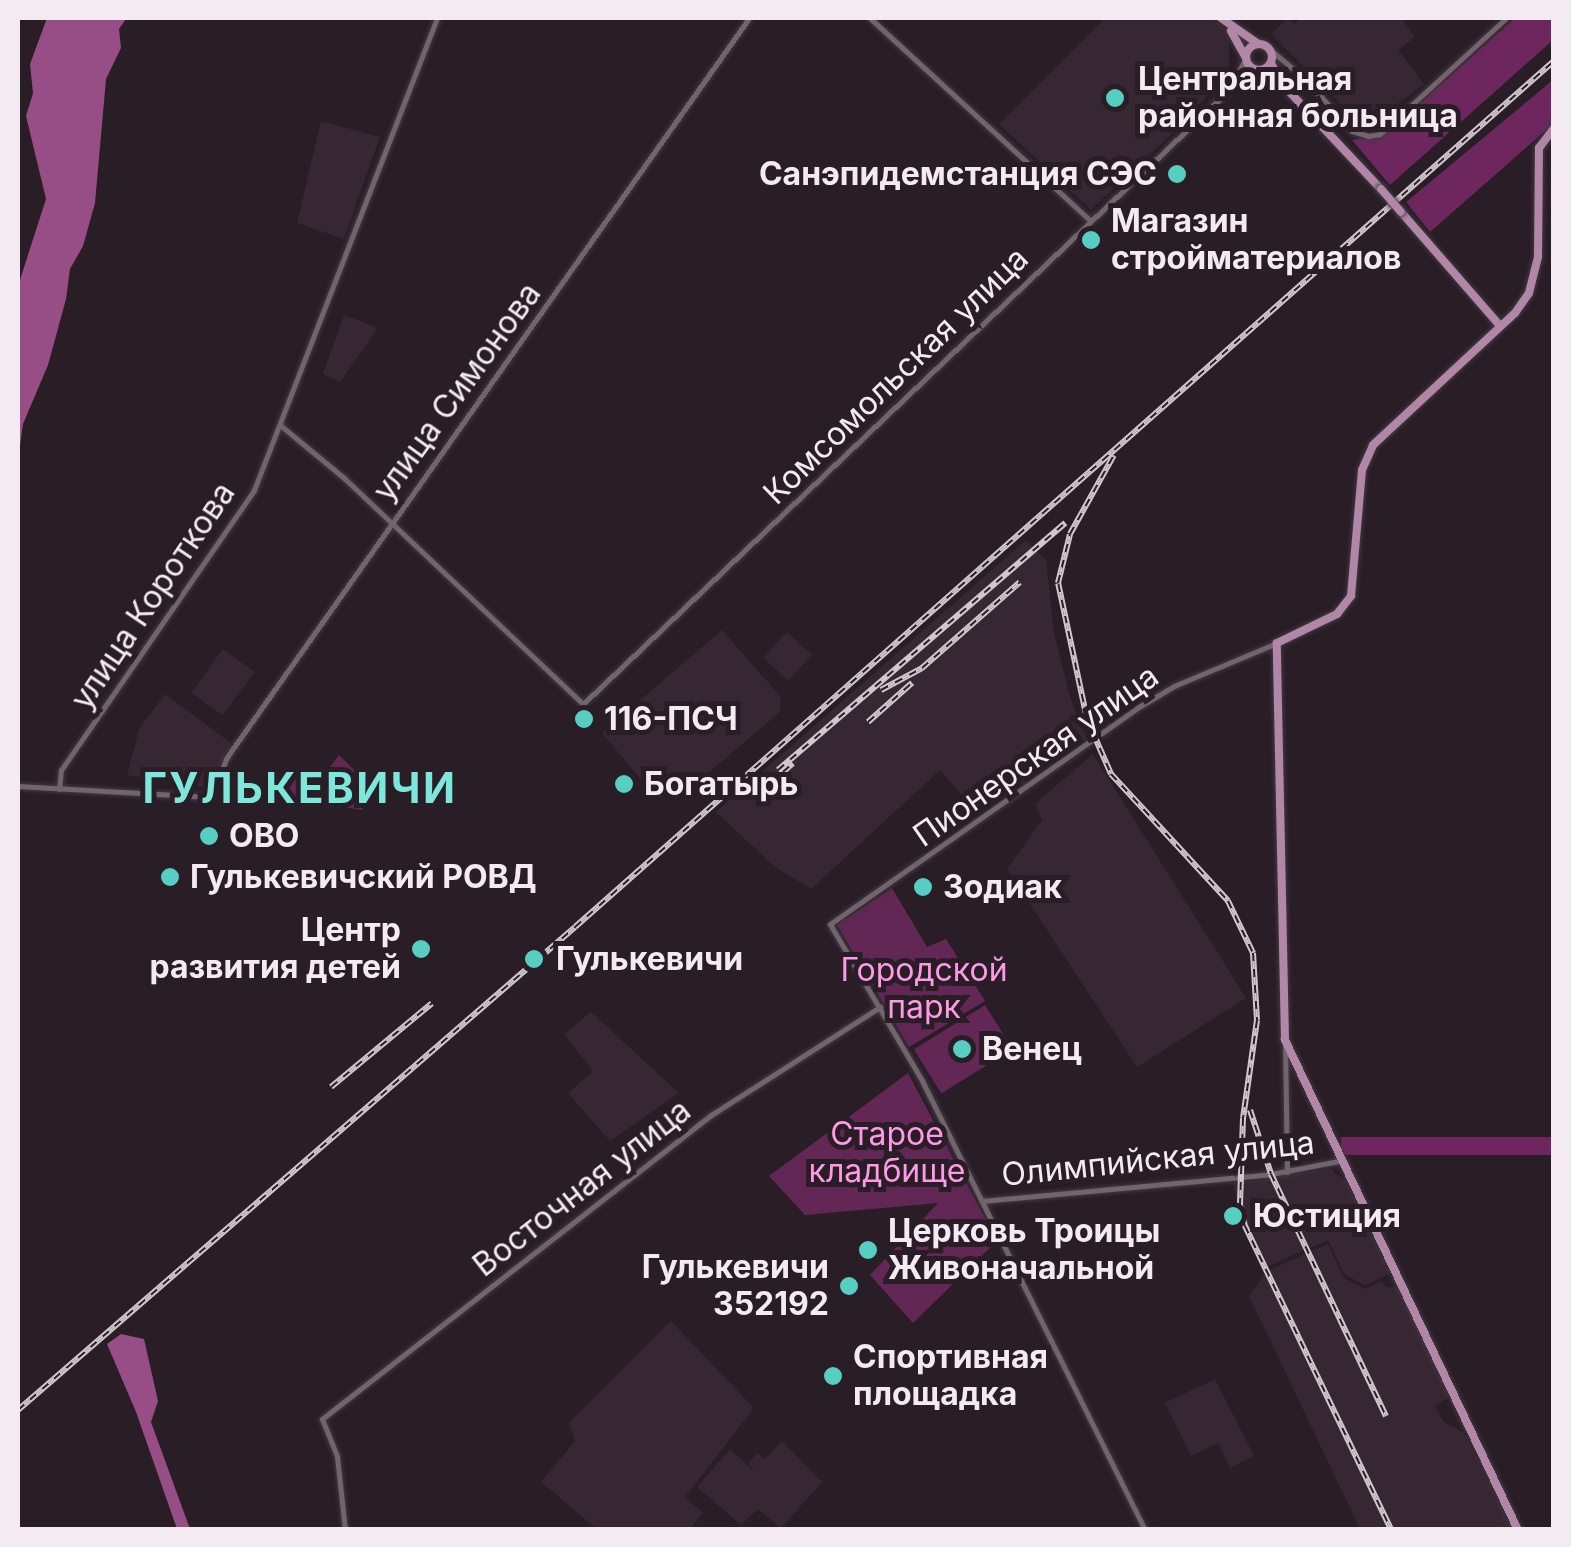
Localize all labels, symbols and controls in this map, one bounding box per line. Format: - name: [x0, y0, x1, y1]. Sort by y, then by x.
- place label: Центральная районная больница: [1138, 61, 1458, 136]
- marker: Центральная районная больница: [1102, 85, 1128, 111]
- place label: Санэпидемстанция СЭС: [759, 155, 1157, 193]
- marker: Санэпидемстанция СЭС: [1166, 163, 1188, 185]
- place label: Магазин стройматериалов: [1111, 203, 1401, 278]
- marker: Магазин стройматериалов: [1080, 229, 1102, 251]
- street label: Комсомольская улица: [756, 240, 1036, 512]
- street label: улица Симонова: [365, 275, 549, 509]
- street label: улица Короткова: [63, 475, 243, 717]
- street label: Пионерская улица: [906, 657, 1166, 855]
- place label: 116-ПСЧ: [604, 700, 738, 738]
- marker: 116-ПСЧ: [573, 708, 595, 730]
- district label: ГУЛЬКЕВИЧИ: [142, 763, 458, 813]
- place label: Богатырь: [644, 765, 798, 803]
- marker: Богатырь: [613, 773, 635, 795]
- place label: ОВО: [229, 817, 299, 855]
- marker: ОВО: [198, 825, 220, 847]
- place label: Гулькевичский РОВД: [190, 858, 537, 896]
- marker: Гулькевичский РОВД: [159, 866, 181, 888]
- place label: Зодиак: [943, 868, 1062, 906]
- marker: Зодиак: [912, 876, 934, 898]
- place label: Центр развития детей: [149, 912, 401, 987]
- marker: Центр развития детей: [410, 938, 432, 960]
- place label: Гулькевичи: [556, 940, 743, 978]
- marker: Гулькевичи: [521, 946, 547, 972]
- park label: Городской парк: [840, 952, 1008, 1027]
- place label: Венец: [982, 1030, 1082, 1068]
- marker: Венец: [951, 1038, 973, 1060]
- street label: Восточная улица: [466, 1091, 698, 1285]
- park label: Старое кладбище: [809, 1116, 965, 1191]
- street label: Олимпийская улица: [1000, 1123, 1316, 1195]
- place label: Юстиция: [1253, 1197, 1401, 1235]
- marker: Юстиция: [1222, 1205, 1244, 1227]
- place label: Церковь Троицы Живоначальной: [888, 1213, 1160, 1288]
- marker: Церковь Троицы Живоначальной: [857, 1239, 879, 1261]
- place label: Гулькевичи 352192: [642, 1249, 829, 1324]
- marker: Гулькевичи 352192: [838, 1275, 860, 1297]
- place label: Спортивная площадка: [853, 1339, 1048, 1414]
- marker: Спортивная площадка: [822, 1365, 844, 1387]

